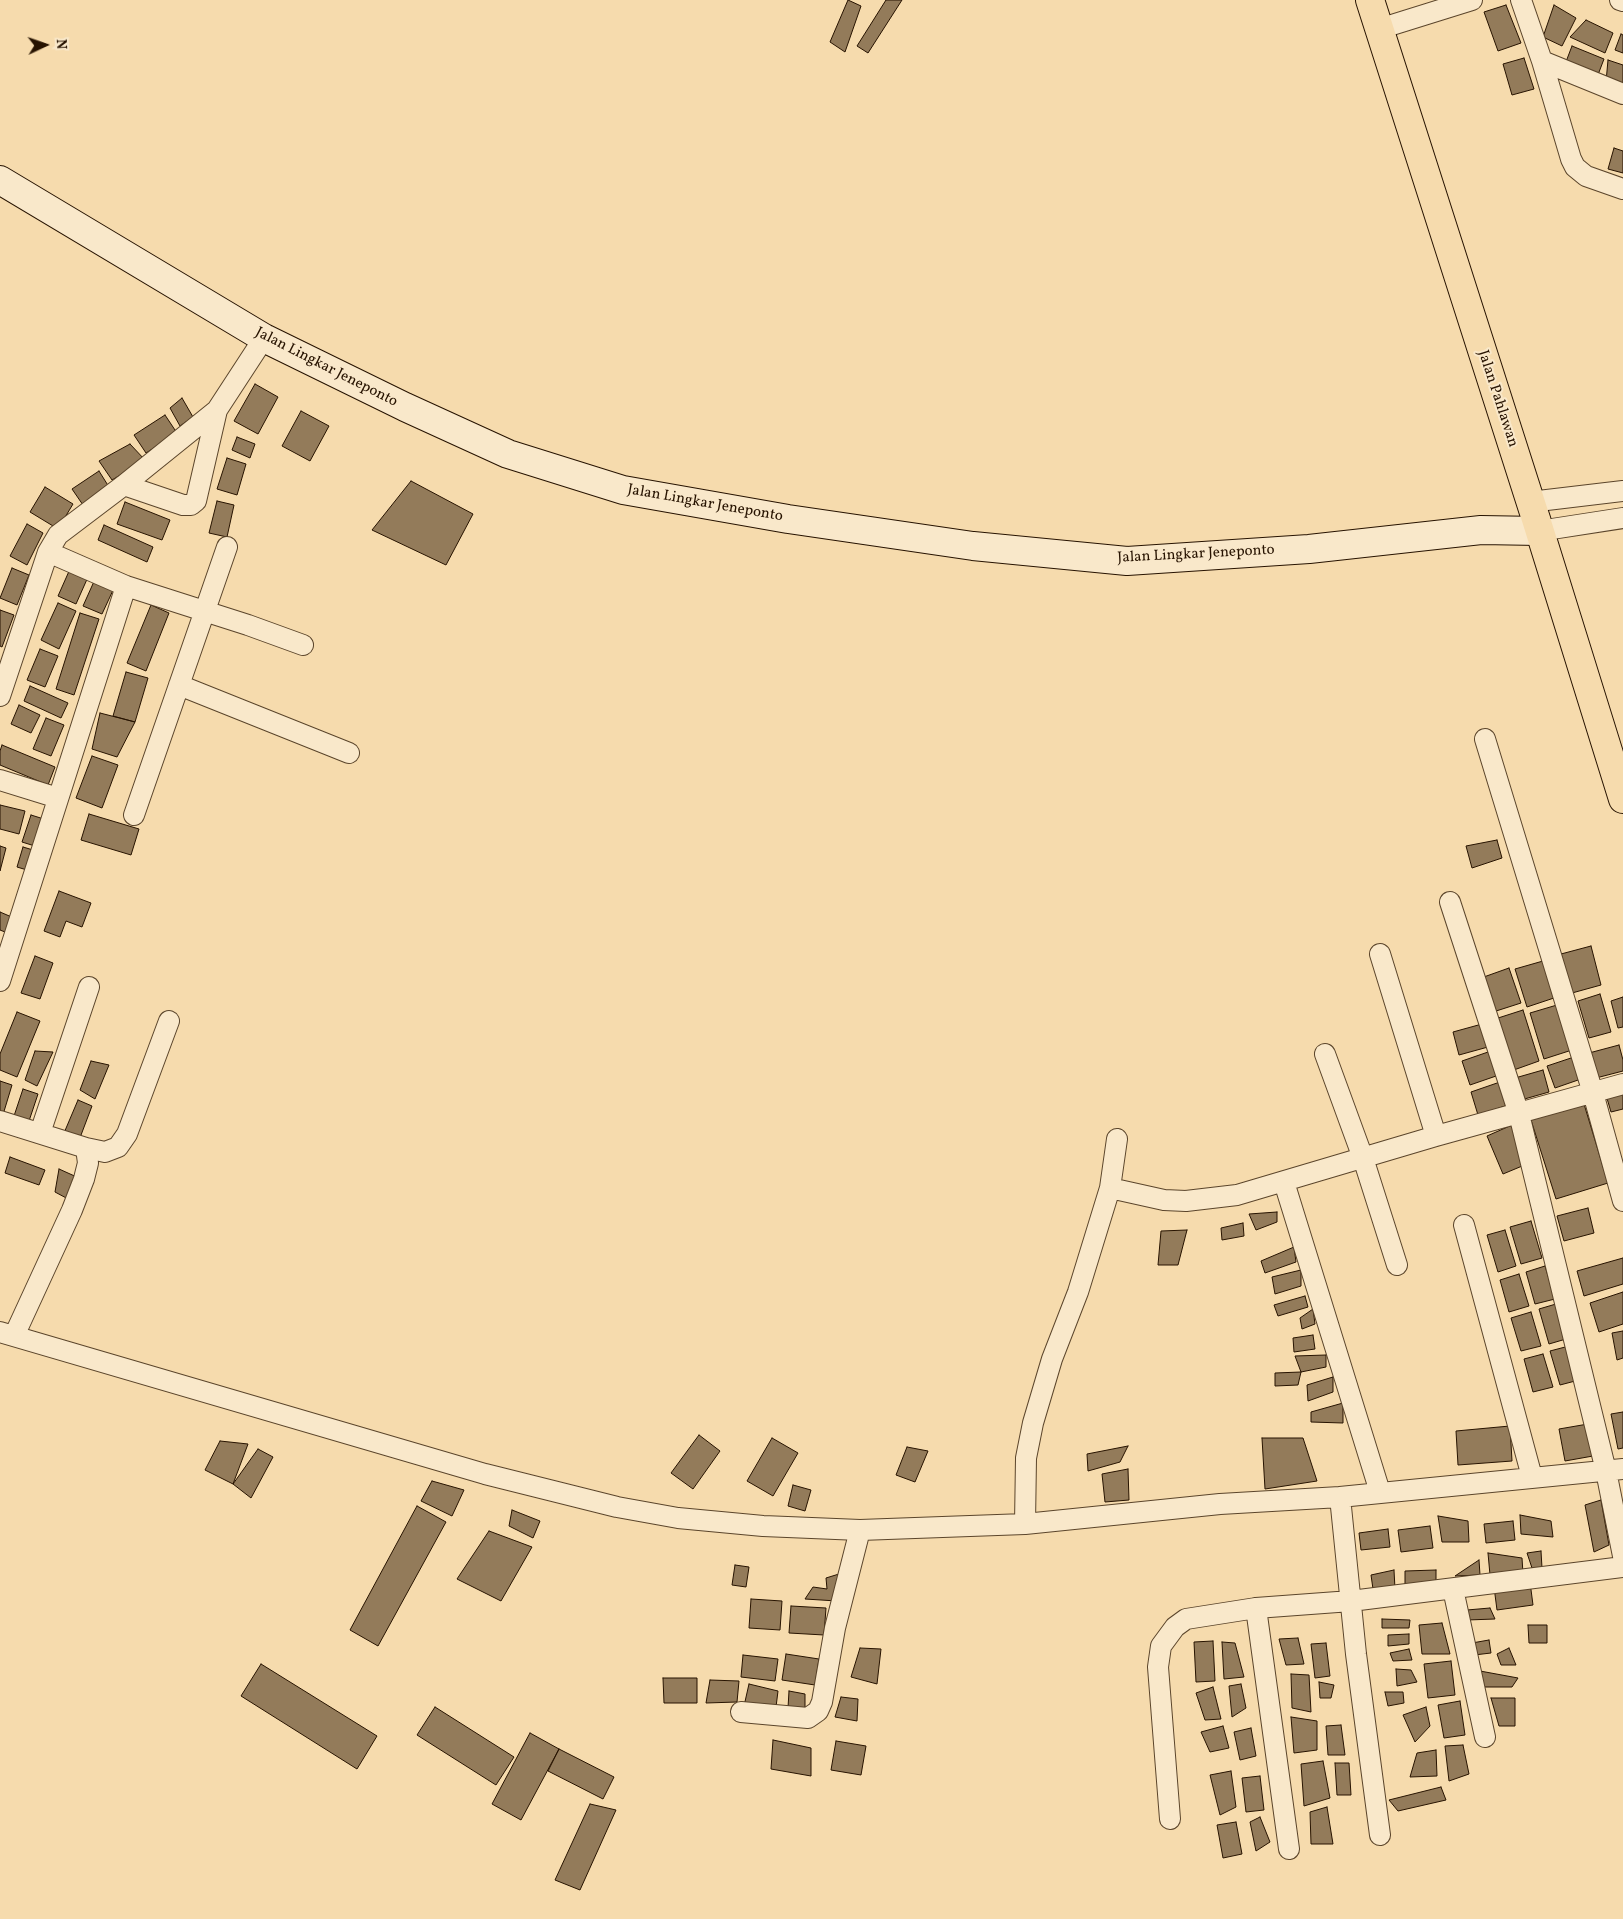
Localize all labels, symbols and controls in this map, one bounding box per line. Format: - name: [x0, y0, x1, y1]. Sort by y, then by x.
- north arrow: [20, 20, 70, 70]
- text: N: [51, 39, 70, 50]
- street label: Jalan Lingkar Jeneponto: [252, 324, 400, 412]
- street label: Jalan Pahlawan: [1473, 348, 1521, 450]
- street label: Jalan Lingkar Jeneponto: [626, 481, 784, 527]
- street label: Jalan Lingkar Jeneponto: [1117, 542, 1275, 568]

